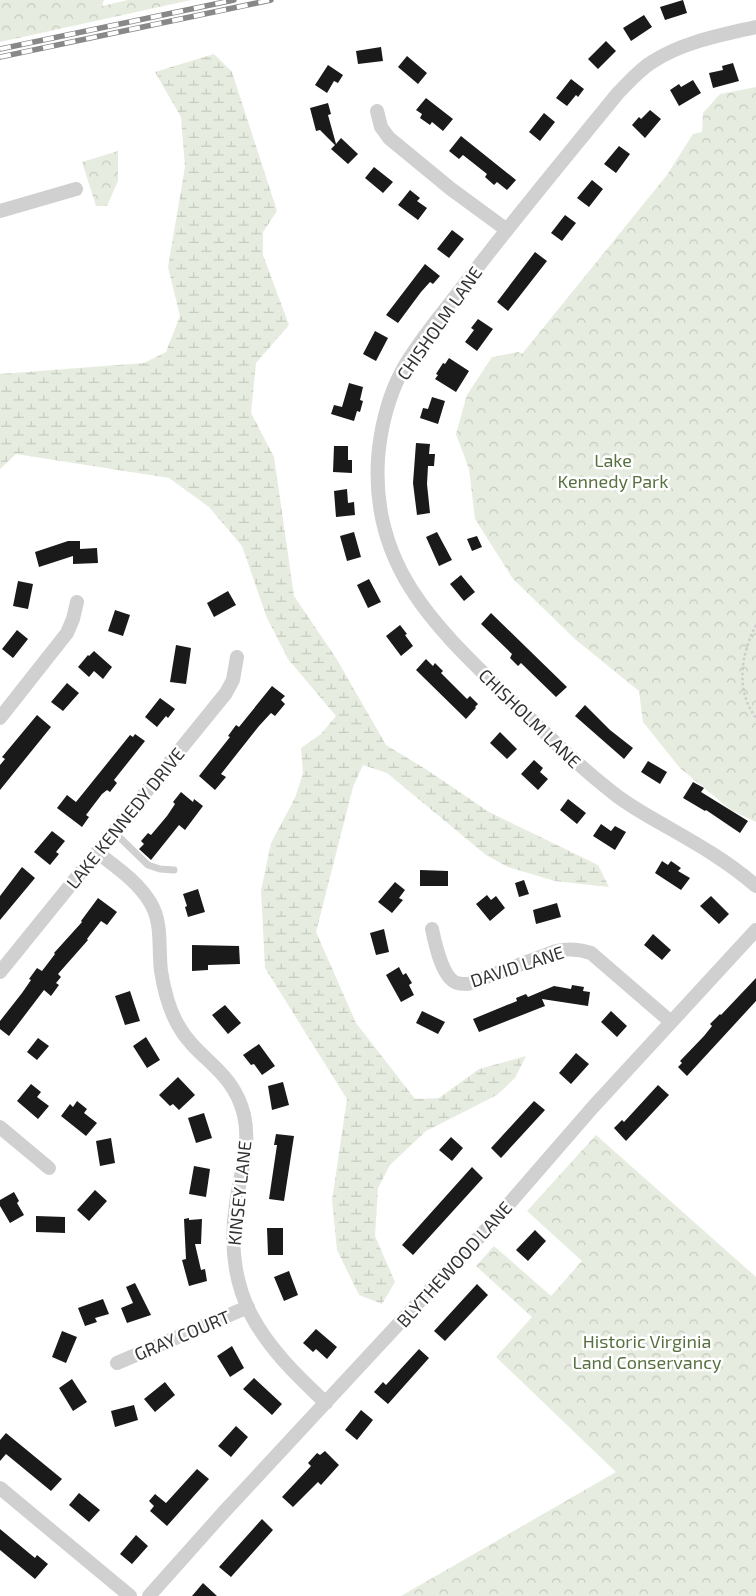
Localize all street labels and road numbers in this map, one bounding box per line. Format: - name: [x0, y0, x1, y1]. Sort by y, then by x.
- street label: CHISHOLM LANE: [392, 262, 486, 384]
- street label: CHISHOLM LANE: [474, 664, 586, 772]
- street label: LAKE KENNEDY DRIVE: [61, 743, 189, 893]
- street label: DAVID LANE: [467, 941, 567, 991]
- street label: KINSEY LANE: [223, 1140, 255, 1246]
- street label: BLYTHEWOOD LANE: [392, 1196, 516, 1332]
- street label: GRAY COURT: [131, 1305, 234, 1365]

